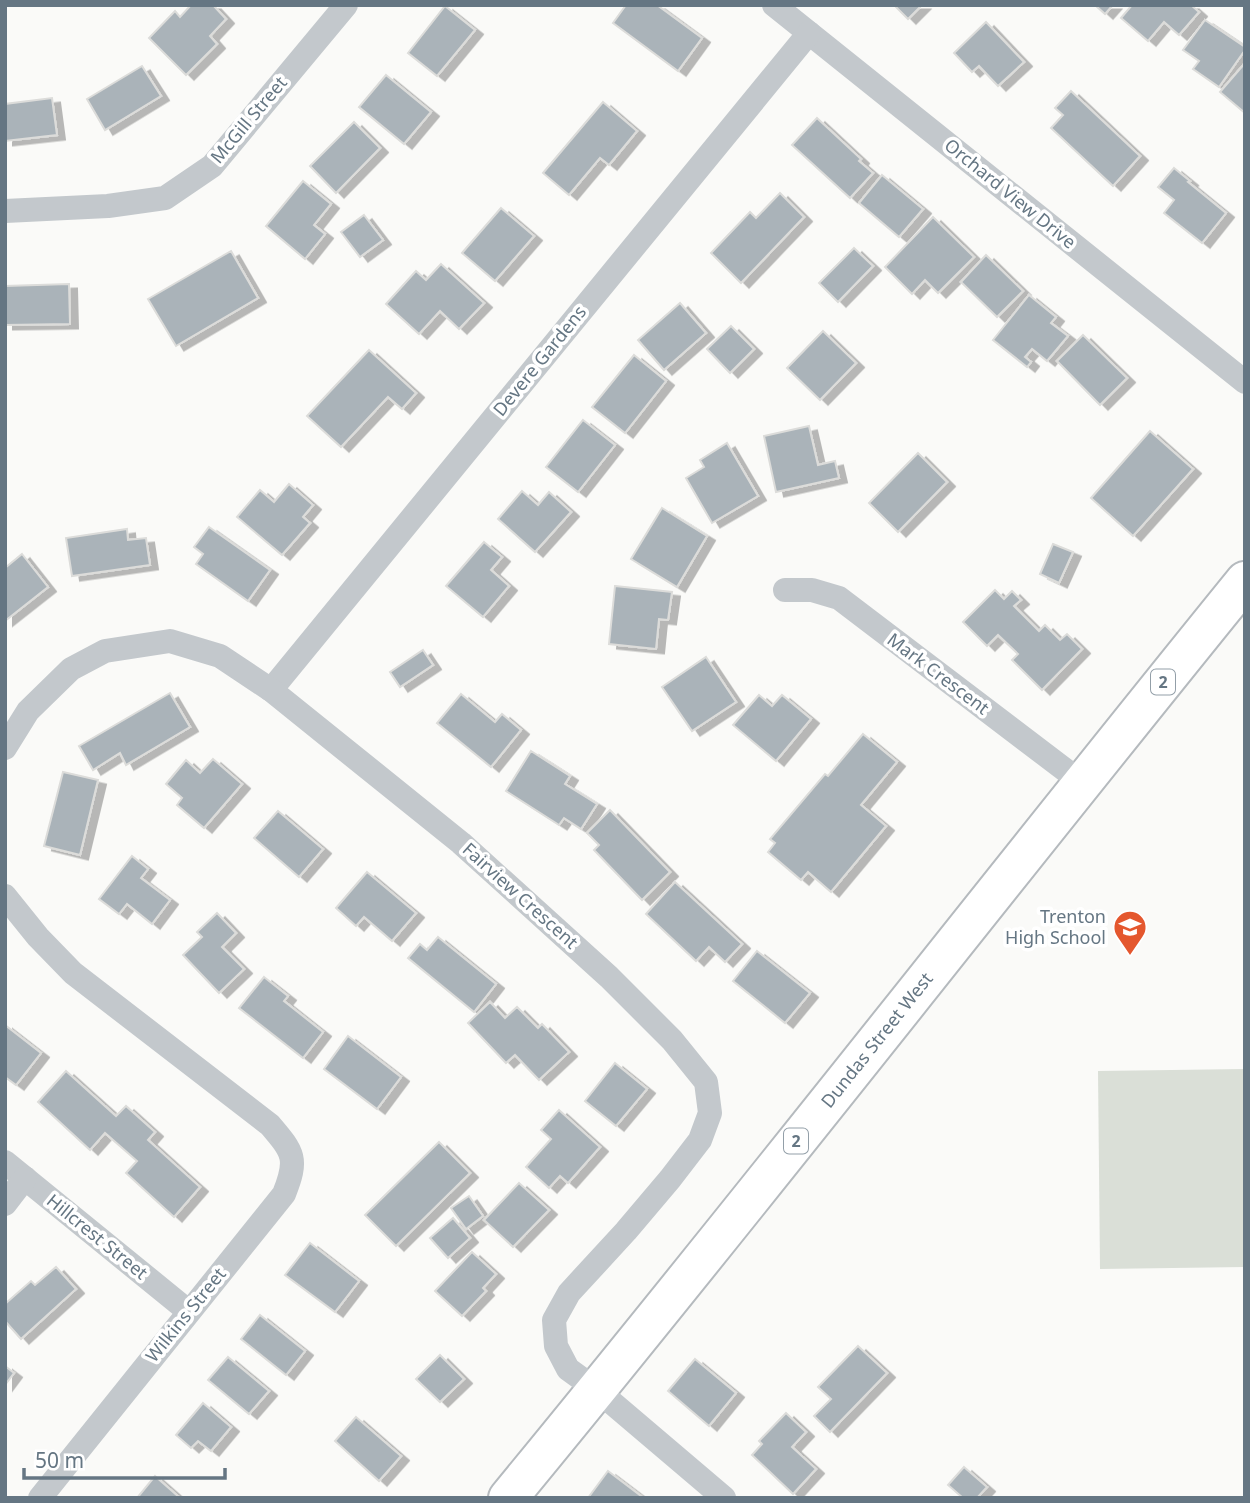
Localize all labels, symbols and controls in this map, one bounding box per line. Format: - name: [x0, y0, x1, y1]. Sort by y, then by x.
- street label: McGill Street: [205, 70, 292, 168]
- street label: Orchard View Drive: [940, 133, 1081, 254]
- street label: Devere Gardens: [487, 300, 591, 421]
- street label: Mark Crescent: [883, 627, 995, 720]
- road number: 2: [1151, 670, 1175, 694]
- street label: Fairview Crescent: [458, 837, 584, 954]
- place label: Trenton High School: [1005, 904, 1106, 949]
- school or university icon: Trenton High School: [1111, 908, 1149, 957]
- street label: Dundas Street West: [815, 967, 938, 1112]
- road number: 2: [784, 1128, 808, 1154]
- street label: Hillcrest Street: [42, 1188, 153, 1285]
- street label: Wilkins Street: [140, 1262, 231, 1367]
- scale bar: [24, 1436, 226, 1480]
- text: 50 m: [35, 1446, 84, 1474]

